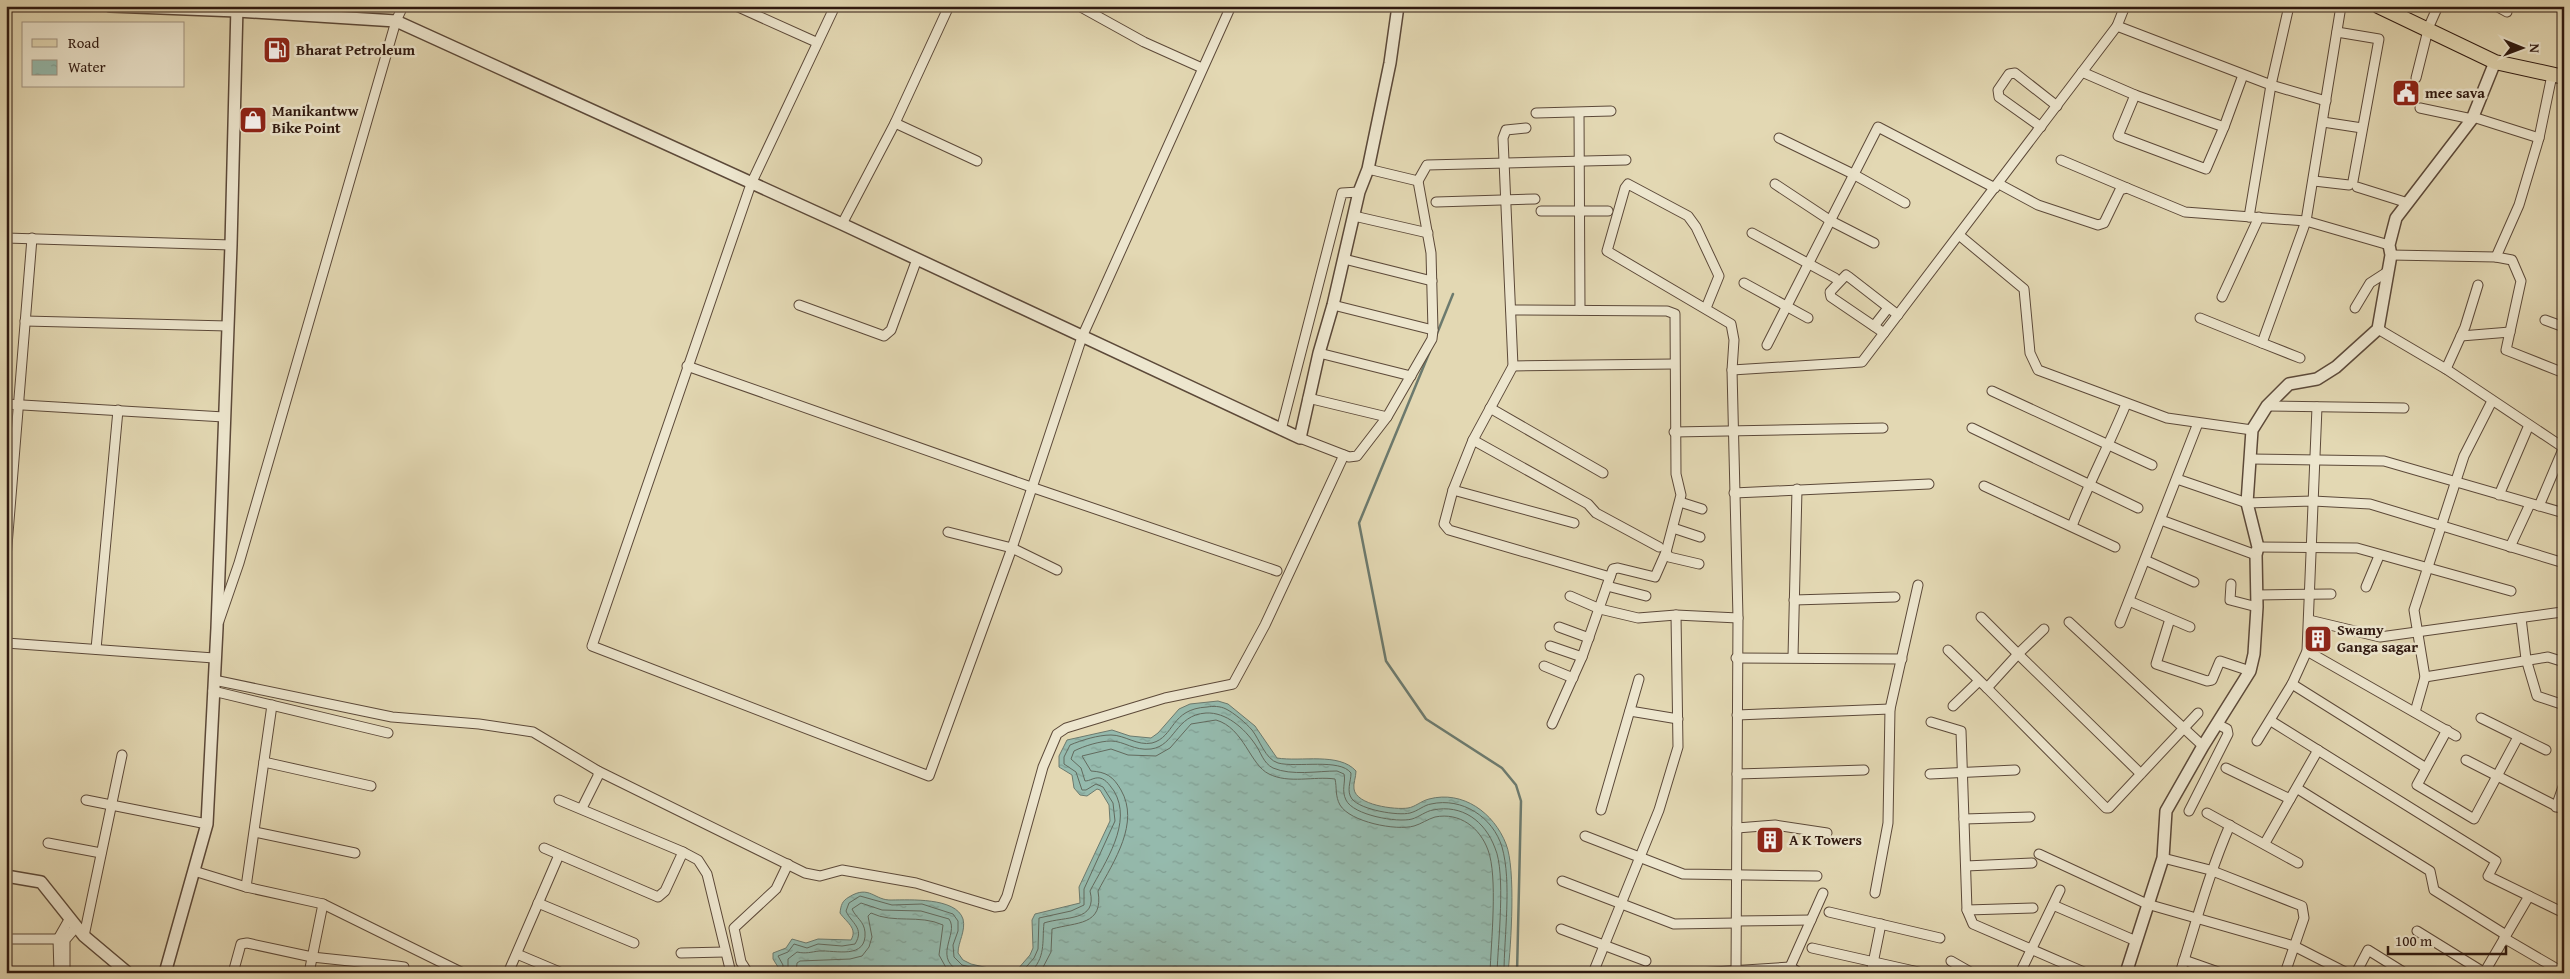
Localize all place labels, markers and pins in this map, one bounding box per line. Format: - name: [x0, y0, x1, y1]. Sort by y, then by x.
- fuel station icon: Bharat Petroleum: [262, 35, 292, 65]
- place label: Bharat Petroleum: [296, 39, 415, 60]
- public building icon: mee sava: [2391, 78, 2421, 108]
- place label: mee sava: [2425, 82, 2485, 103]
- place label: Manikantww Bike Point: [272, 100, 359, 138]
- shop icon: Manikantww Bike Point: [238, 105, 268, 135]
- place label: Swamy Ganga sagar: [2337, 619, 2418, 657]
- building icon: Swamy Ganga sagar: [2303, 624, 2333, 654]
- building icon: A K Towers: [1755, 825, 1785, 855]
- place label: A K Towers: [1789, 829, 1862, 850]

